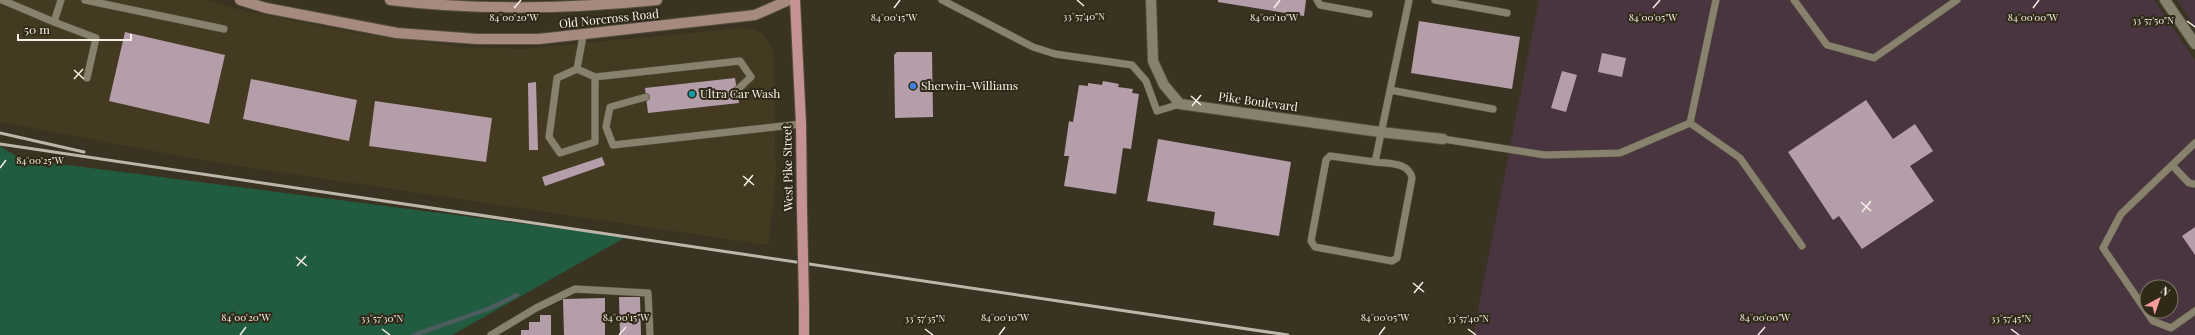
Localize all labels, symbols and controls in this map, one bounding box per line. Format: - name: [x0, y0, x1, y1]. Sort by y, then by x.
- street label: Old Norcross Road: [558, 5, 660, 31]
- text: 33°57'40"N: [1063, 9, 1105, 23]
- text: 84°00'20"W: [489, 10, 540, 24]
- text: 84°00'15"W: [871, 10, 918, 24]
- text: 84°00'10"W: [1250, 10, 1299, 24]
- text: 84°00'05"W: [1629, 10, 1678, 24]
- text: 84°00'00"W: [2008, 10, 2059, 24]
- text: 33°57'50"N: [2132, 13, 2174, 27]
- scale bar: [18, 16, 131, 42]
- text: 50 m: [24, 21, 50, 37]
- place label: Sherwin-Williams: [921, 77, 1018, 93]
- marker: Sherwin-Williams: [908, 81, 918, 91]
- place label: Ultra Car Wash: [700, 85, 780, 101]
- street label: Pike Boulevard: [1217, 88, 1299, 115]
- marker: Ultra Car Wash: [687, 89, 697, 99]
- street label: West Pike Street: [778, 124, 796, 212]
- text: 84°00'25"W: [16, 153, 65, 167]
- north arrow: [2139, 279, 2179, 319]
- text: N: [2158, 283, 2174, 299]
- text: 84°00'20"W: [221, 310, 272, 324]
- text: 84°00'15"W: [603, 310, 650, 324]
- text: 84°00'10"W: [981, 310, 1030, 324]
- text: 84°00'05"W: [1361, 310, 1410, 324]
- text: 84°00'00"W: [1740, 310, 1791, 324]
- text: 33°57'30"N: [361, 311, 403, 325]
- text: 33°57'35"N: [905, 311, 945, 325]
- text: 33°57'40"N: [1447, 311, 1489, 325]
- text: 33°57'45"N: [1991, 311, 2031, 325]

